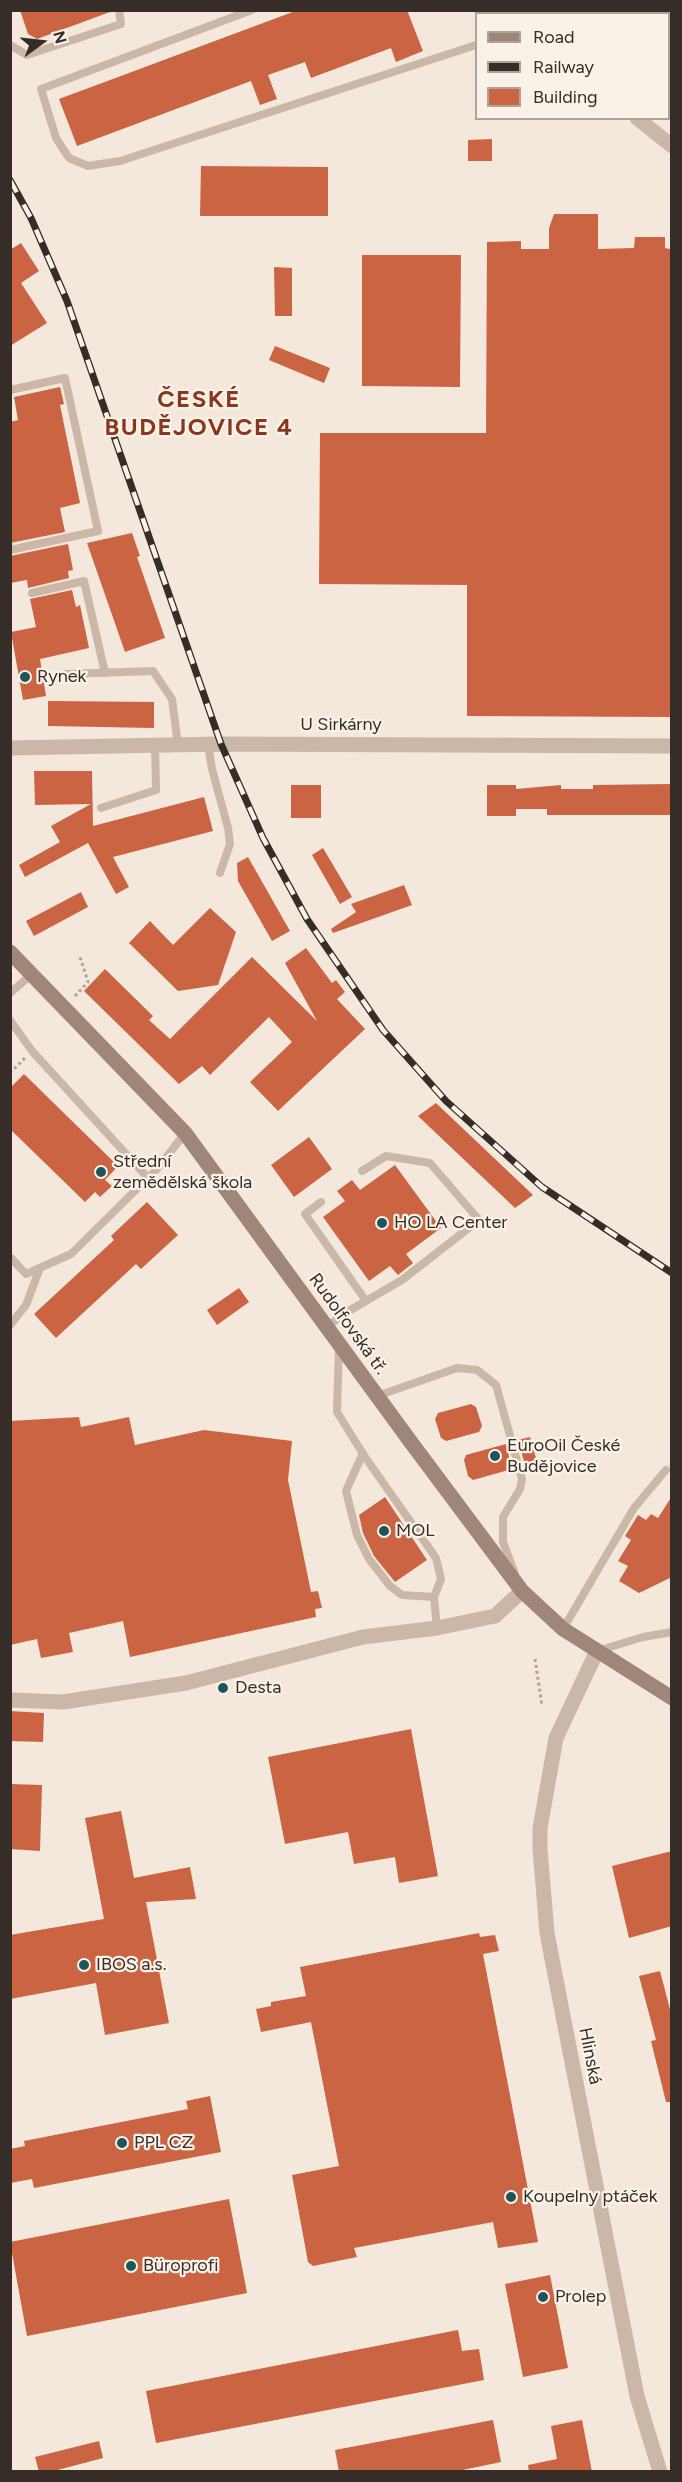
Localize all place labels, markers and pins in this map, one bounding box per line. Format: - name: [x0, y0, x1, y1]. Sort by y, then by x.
- place label: Rynek: [37, 666, 86, 688]
- marker: Rynek: [18, 670, 32, 684]
- place label: Střední zemědělská škola: [113, 1151, 252, 1194]
- marker: Střední zemědělská škola: [94, 1165, 108, 1179]
- place label: HO LA Center: [394, 1212, 507, 1234]
- marker: HO LA Center: [375, 1216, 389, 1230]
- place label: EuroOil České Budějovice: [507, 1435, 620, 1478]
- marker: EuroOil České Budějovice: [488, 1449, 502, 1463]
- place label: MOL: [396, 1520, 435, 1542]
- marker: MOL: [377, 1524, 391, 1538]
- place label: Desta: [235, 1677, 282, 1699]
- marker: Desta: [216, 1681, 230, 1695]
- place label: IBOS a.s.: [96, 1954, 166, 1976]
- marker: IBOS a.s.: [77, 1958, 91, 1972]
- place label: PPL CZ: [134, 2132, 193, 2154]
- marker: PPL CZ: [115, 2136, 129, 2150]
- place label: Koupelny ptáček: [523, 2186, 657, 2208]
- marker: Koupelny ptáček: [504, 2190, 518, 2204]
- place label: Büroprofi: [143, 2255, 219, 2277]
- marker: Büroprofi: [124, 2259, 138, 2273]
- place label: Prolep: [555, 2286, 606, 2308]
- marker: Prolep: [536, 2290, 550, 2304]

